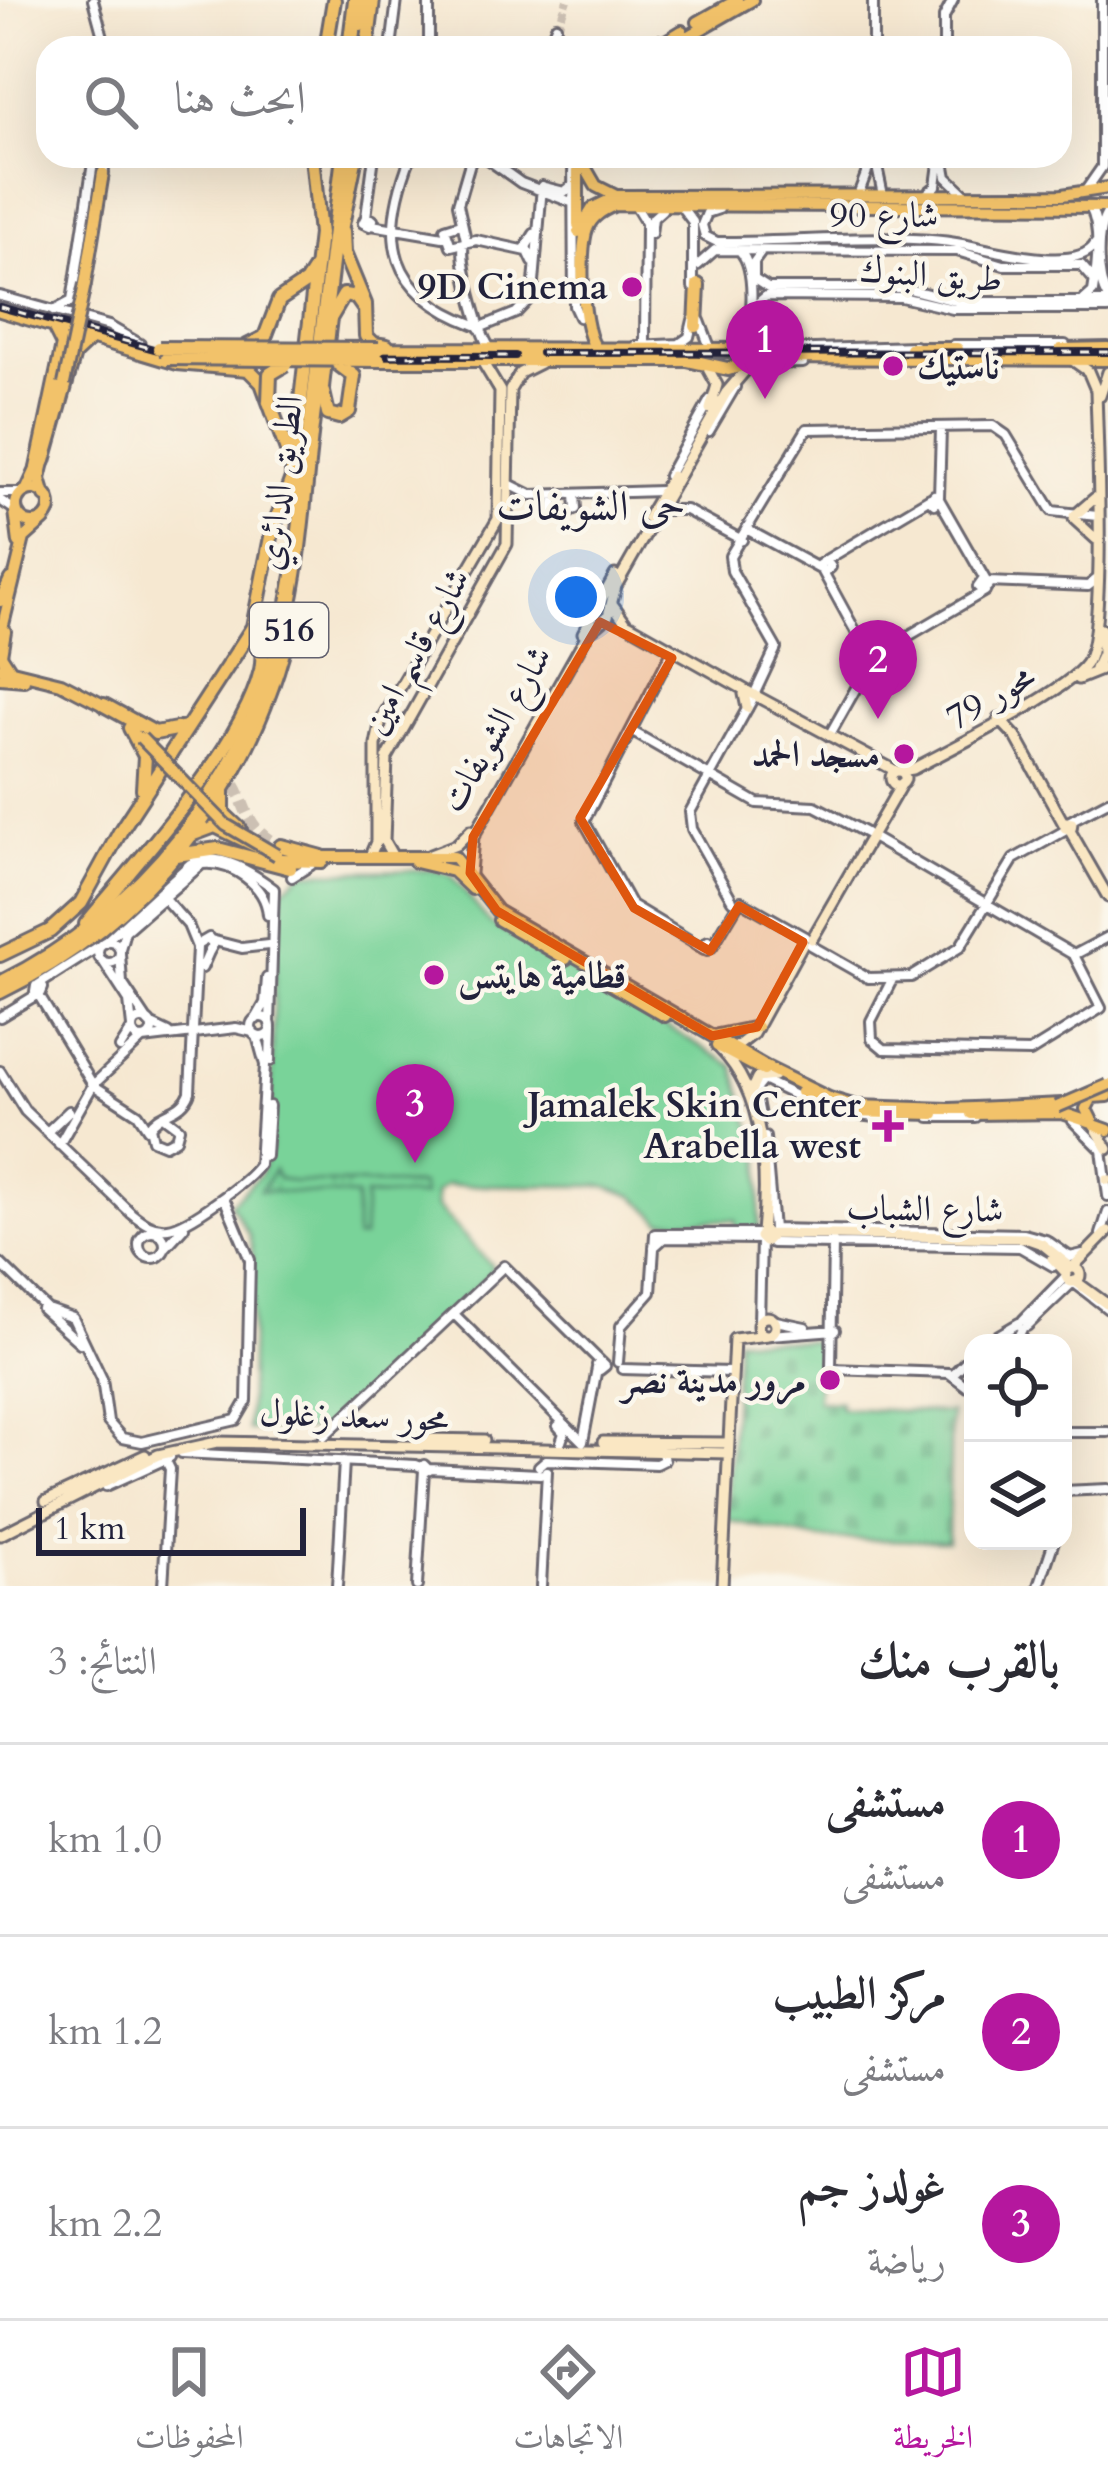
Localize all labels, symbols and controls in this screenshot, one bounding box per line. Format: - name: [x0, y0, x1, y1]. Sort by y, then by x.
- search box: [36, 36, 1072, 168]
- text: ابحث هنا: [174, 68, 306, 129]
- icon: search: [78, 69, 144, 135]
- street label: شارع 90: [829, 191, 939, 245]
- street label: طريق البنوك: [858, 246, 1004, 304]
- place label: 9D Cinema: [418, 263, 608, 312]
- marker: 9D Cinema: [619, 274, 645, 300]
- pin: 1: [726, 300, 804, 399]
- place label: ناستيك: [917, 342, 1000, 391]
- marker: ناستيك: [880, 353, 906, 379]
- street label: الطريق الدائري: [245, 393, 318, 574]
- district label: حى الشويفات: [496, 478, 686, 535]
- street label: شارع قاسم امين: [350, 559, 490, 748]
- your location: [546, 567, 606, 627]
- road number: 516: [250, 603, 328, 657]
- pin: 2: [839, 620, 917, 719]
- street label: شارع الشويفات: [428, 636, 568, 824]
- street label: محور 79: [938, 652, 1045, 742]
- place label: مسجد الحمد: [752, 730, 880, 779]
- marker: مسجد الحمد: [891, 741, 917, 767]
- place label: قطامية هايتس: [458, 951, 626, 1000]
- marker: قطامية هايتس: [421, 962, 447, 988]
- pin: 3: [376, 1064, 454, 1163]
- place label: Jamalek Skin Center Arabella west: [522, 1081, 862, 1171]
- marker: Jamalek Skin Center Arabella west: [872, 1110, 904, 1142]
- street label: شارع الشباب: [846, 1183, 1004, 1240]
- map controls: [964, 1334, 1072, 1550]
- button: locate: [964, 1334, 1072, 1442]
- place label: مرور مدينة نصر: [618, 1356, 806, 1405]
- marker: مرور مدينة نصر: [817, 1367, 843, 1393]
- street label: محور سعد زغلول: [259, 1388, 450, 1444]
- button: layers: [964, 1442, 1072, 1550]
- scale bar: [36, 1502, 306, 1555]
- text: 1 km: [54, 1506, 125, 1551]
- text: بالقرب منك: [858, 1626, 1060, 1696]
- text: النتائج: 3: [48, 1635, 157, 1688]
- text: مستشفى: [826, 1771, 946, 1832]
- text: 1.0 km: [48, 1813, 162, 1866]
- text: 1: [1011, 1813, 1031, 1866]
- text: مستشفى: [842, 1850, 946, 1903]
- text: مركز الطبيب: [773, 1963, 946, 2024]
- text: 1.2 km: [48, 2005, 162, 2058]
- text: 2: [1011, 2005, 1031, 2058]
- text: مستشفى: [842, 2042, 946, 2095]
- text: غولدز جم: [798, 2155, 946, 2216]
- text: 2.2 km: [48, 2197, 162, 2250]
- text: 3: [1011, 2197, 1031, 2250]
- text: رياضة: [867, 2234, 946, 2287]
- tab: المحفوظات: [135, 2339, 244, 2469]
- tab: الاتجاهات: [513, 2339, 623, 2469]
- tab: الخريطة: [893, 2339, 973, 2469]

